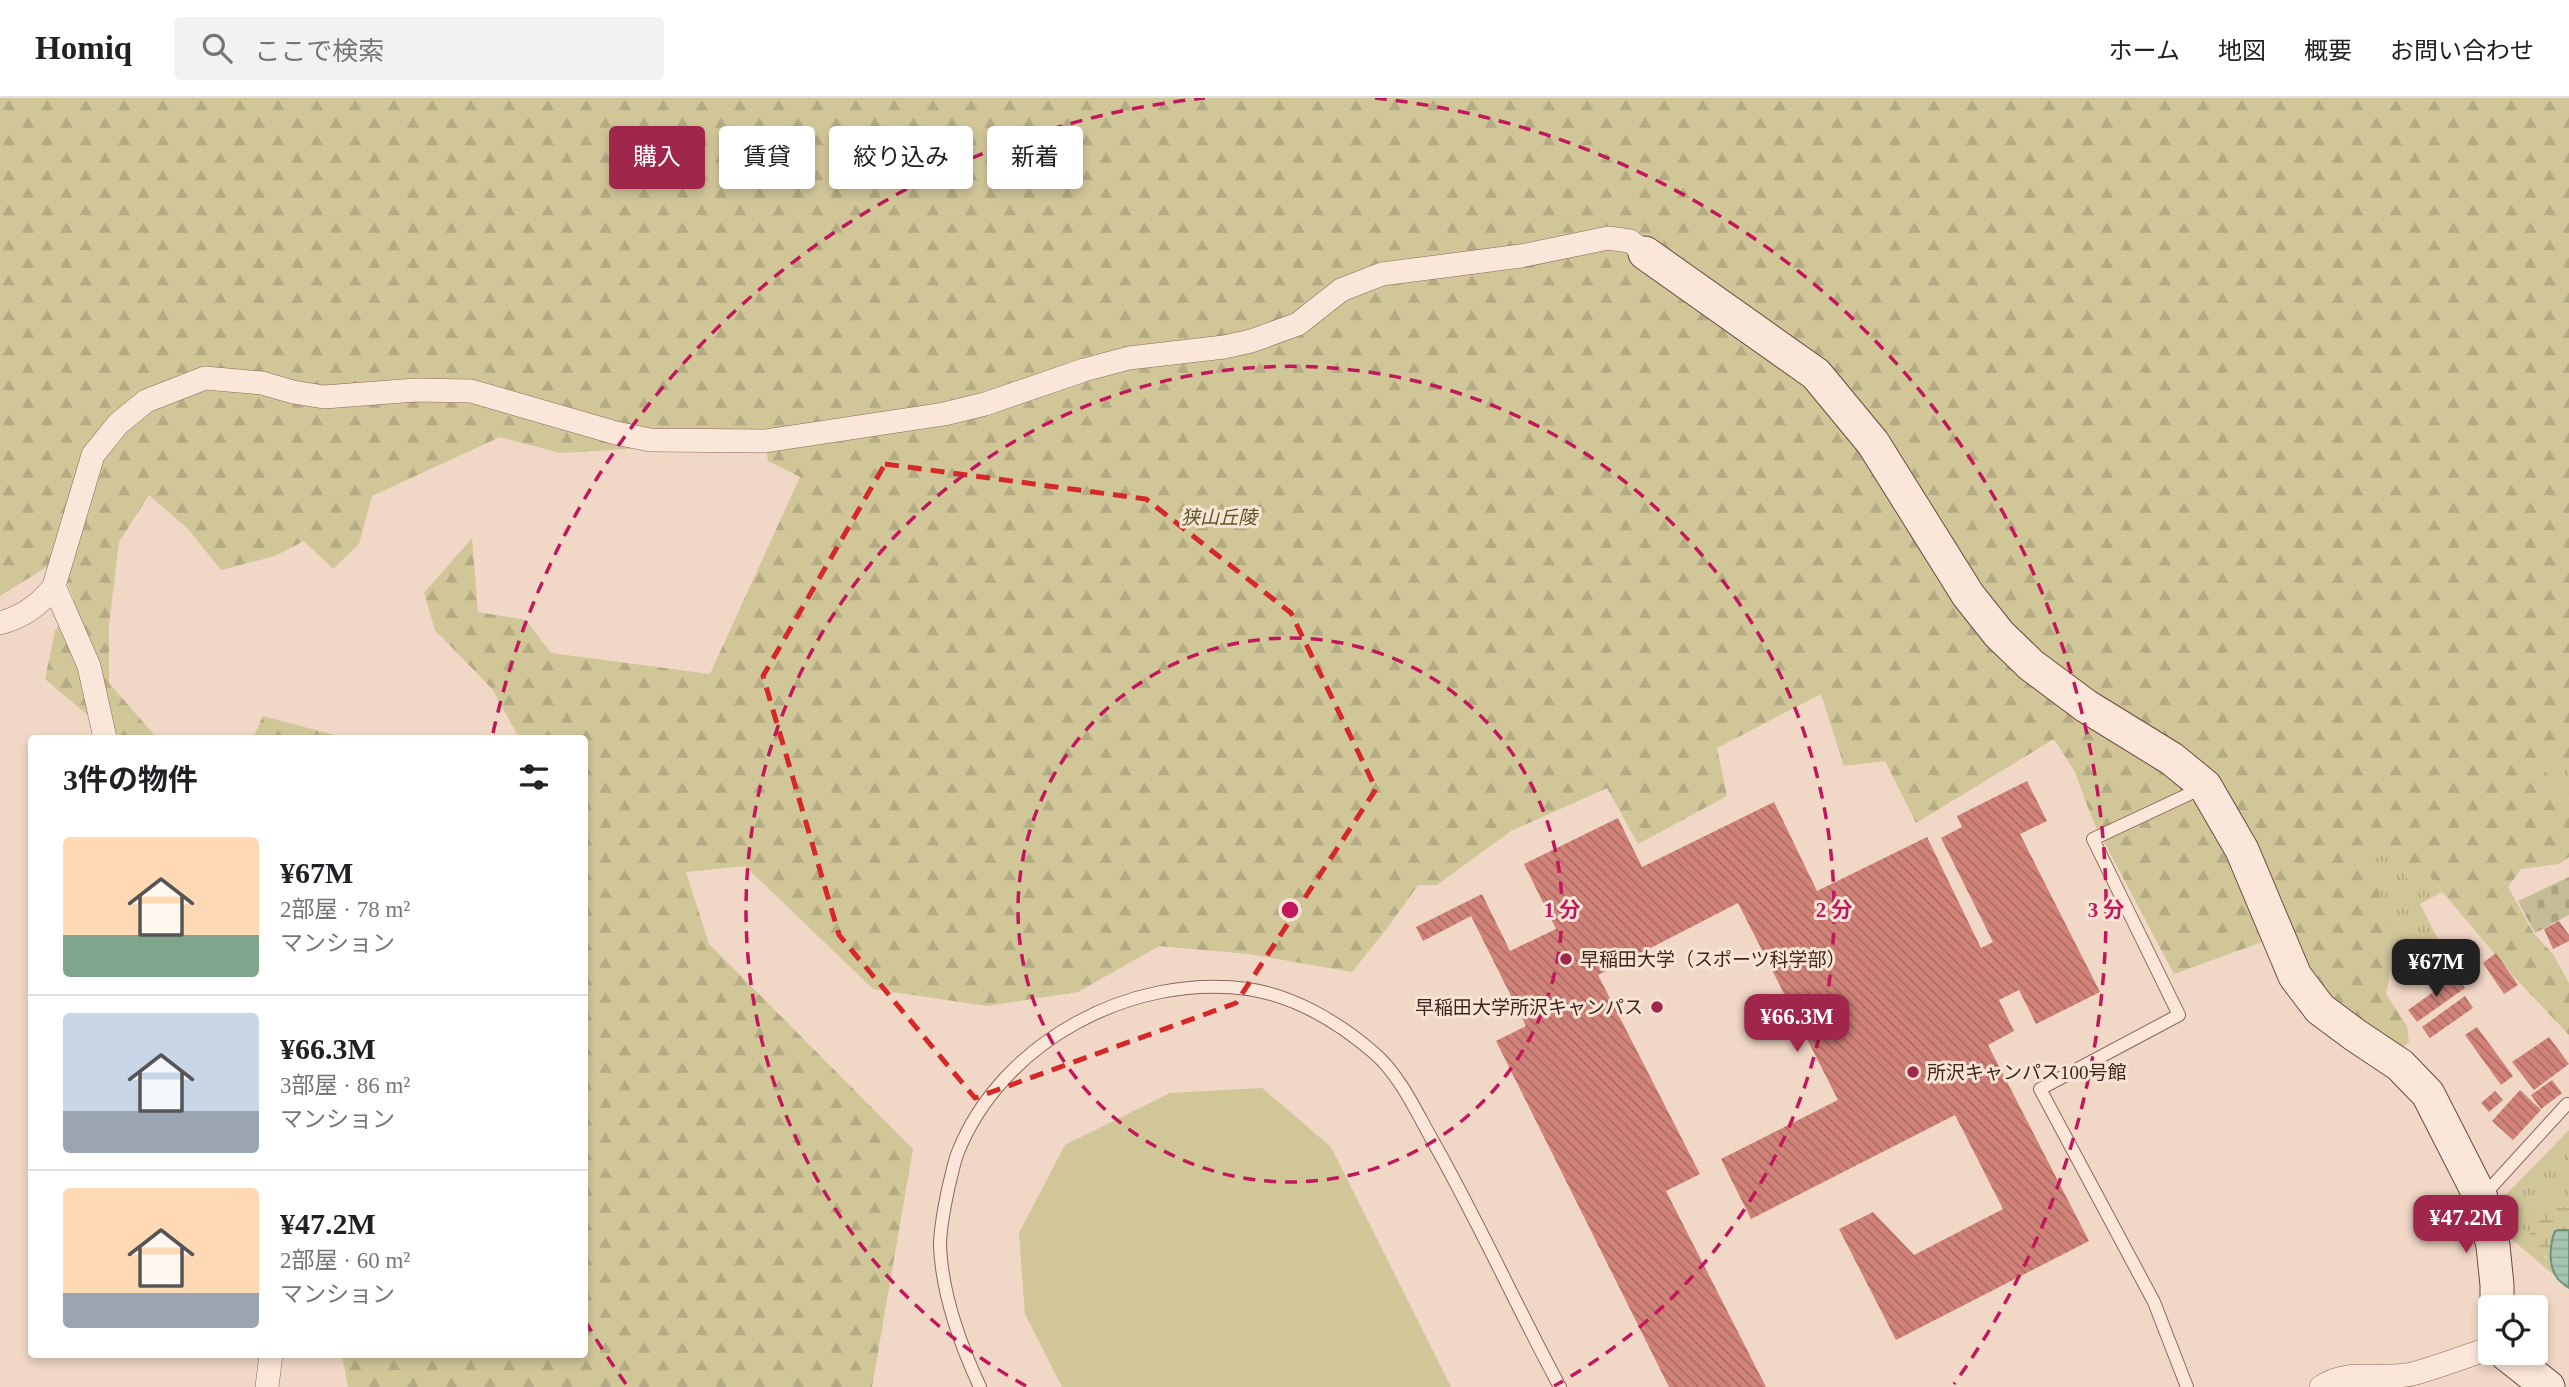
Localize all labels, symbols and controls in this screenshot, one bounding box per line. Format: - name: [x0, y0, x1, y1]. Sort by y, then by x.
- search box: [174, 17, 664, 80]
- icon: search: [198, 29, 236, 67]
- text: Homiq: [35, 30, 132, 66]
- text: ここで検索: [254, 37, 384, 66]
- text: ホーム: [2109, 38, 2180, 64]
- text: 地図: [2218, 38, 2266, 64]
- text: 概要: [2304, 38, 2352, 64]
- text: お問い合わせ: [2390, 38, 2534, 64]
- chip: 購入: [609, 126, 705, 189]
- chip: 賃貸: [719, 126, 815, 189]
- chip: 絞り込み: [829, 126, 973, 189]
- chip: 新着: [987, 126, 1083, 189]
- park label: 狭山丘陵: [1181, 507, 1259, 528]
- icon: filters: [515, 758, 553, 796]
- text: 3件の物件: [63, 763, 198, 796]
- text: ¥67M: [280, 856, 353, 889]
- icon: home: [119, 865, 203, 949]
- text: 2部屋 · 78 m²: [280, 897, 410, 922]
- centre of rings: [1278, 898, 1302, 922]
- text: 1 分: [1544, 898, 1580, 922]
- text: 2 分: [1816, 898, 1852, 922]
- text: 3 分: [2088, 898, 2124, 922]
- text: マンション: [280, 931, 395, 956]
- pin: ¥67M: [2395, 940, 2477, 999]
- place label: 早稲田大学（スポーツ科学部）: [1580, 949, 1846, 970]
- text: ¥67M: [2408, 949, 2464, 974]
- marker: 早稲田大学（スポーツ科学部）: [1558, 951, 1574, 967]
- pin: ¥66.3M: [1740, 995, 1854, 1054]
- place label: 早稲田大学所沢キャンパス: [1415, 997, 1643, 1018]
- marker: 早稲田大学所沢キャンパス: [1649, 999, 1665, 1015]
- text: ¥66.3M: [1760, 1004, 1834, 1029]
- text: ¥66.3M: [280, 1032, 376, 1065]
- icon: home: [119, 1041, 203, 1125]
- place label: 所沢キャンパス100号館: [1927, 1062, 2127, 1083]
- marker: 所沢キャンパス100号館: [1905, 1064, 1921, 1080]
- text: 3部屋 · 86 m²: [280, 1073, 410, 1098]
- text: マンション: [280, 1107, 395, 1132]
- pin: ¥47.2M: [2409, 1196, 2523, 1255]
- text: ¥47.2M: [2429, 1205, 2503, 1230]
- text: ¥47.2M: [280, 1207, 376, 1240]
- icon: home: [119, 1216, 203, 1300]
- text: 2部屋 · 60 m²: [280, 1248, 410, 1273]
- text: マンション: [280, 1282, 395, 1307]
- map controls: [2478, 1295, 2548, 1365]
- button: locate: [2478, 1295, 2548, 1365]

